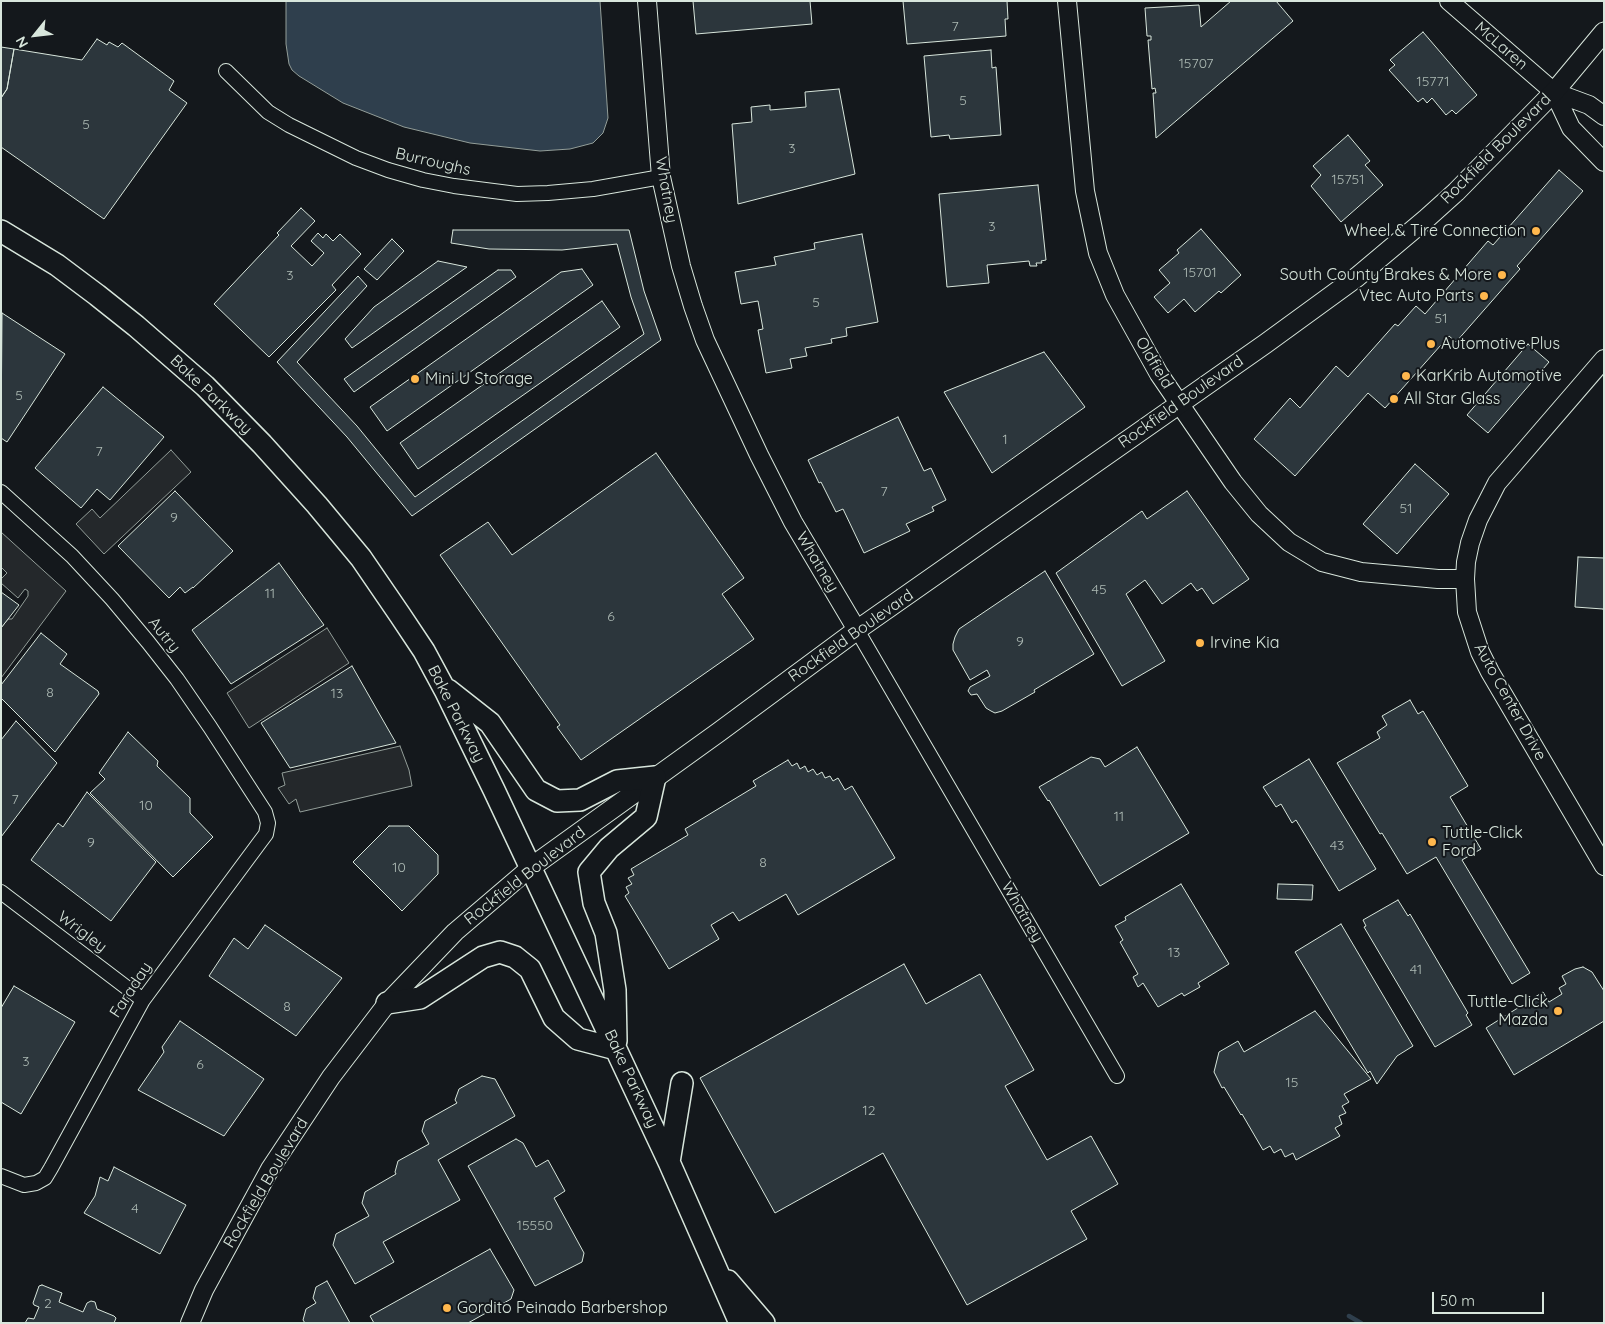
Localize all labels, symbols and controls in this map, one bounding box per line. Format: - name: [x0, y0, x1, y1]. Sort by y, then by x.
- north arrow: [10, 10, 60, 60]
- street label: McLaren: [1471, 18, 1531, 74]
- house number: 7: [951, 19, 959, 35]
- text: N: [12, 33, 32, 51]
- house number: 15707: [1179, 56, 1213, 72]
- house number: 15771: [1416, 74, 1450, 90]
- street label: Rockfield Boulevard: [1437, 90, 1555, 208]
- house number: 5: [959, 93, 967, 109]
- house number: 5: [82, 117, 90, 133]
- house number: 3: [788, 141, 796, 157]
- street label: Burroughs: [393, 144, 473, 180]
- street label: Whatney: [651, 155, 681, 225]
- house number: 15751: [1332, 172, 1364, 188]
- house number: 3: [988, 219, 996, 235]
- place label: Wheel & Tire Connection: [1344, 221, 1526, 241]
- marker: Wheel & Tire Connection: [1530, 225, 1542, 237]
- house number: 15701: [1183, 265, 1217, 281]
- place label: South County Brakes & More: [1280, 265, 1492, 285]
- house number: 3: [286, 268, 294, 284]
- marker: South County Brakes & More: [1496, 269, 1508, 281]
- place label: Vtec Auto Parts: [1359, 286, 1474, 306]
- marker: Vtec Auto Parts: [1478, 290, 1490, 302]
- house number: 5: [812, 295, 820, 311]
- house number: 51: [1435, 311, 1447, 327]
- street label: Oldfield: [1131, 334, 1177, 392]
- place label: Automotive Plus: [1441, 334, 1560, 354]
- marker: Automotive Plus: [1425, 338, 1437, 350]
- street label: Bake Parkway: [166, 351, 256, 439]
- street label: Rockfield Boulevard: [1115, 352, 1247, 452]
- place label: KarKrib Automotive: [1416, 366, 1562, 386]
- place label: Mini U Storage: [425, 369, 533, 389]
- marker: KarKrib Automotive: [1400, 370, 1412, 382]
- marker: Mini U Storage: [409, 373, 421, 385]
- house number: 5: [15, 388, 23, 404]
- place label: All Star Glass: [1404, 389, 1500, 409]
- marker: All Star Glass: [1388, 393, 1400, 405]
- house number: 1: [1002, 432, 1008, 448]
- house number: 7: [95, 444, 103, 460]
- house number: 7: [880, 484, 888, 500]
- house number: 51: [1400, 501, 1412, 517]
- house number: 9: [170, 510, 178, 526]
- street label: Whatney: [792, 528, 842, 596]
- house number: 45: [1091, 582, 1107, 598]
- house number: 11: [265, 586, 275, 602]
- street label: Rockfield Boulevard: [785, 586, 917, 686]
- house number: 6: [607, 609, 615, 625]
- street label: Autry: [144, 613, 184, 657]
- place label: Irvine Kia: [1210, 633, 1279, 653]
- house number: 9: [1016, 634, 1024, 650]
- marker: Irvine Kia: [1194, 637, 1206, 649]
- street label: Auto Center Drive: [1470, 640, 1550, 764]
- street label: Bake Parkway: [423, 662, 489, 766]
- house number: 8: [46, 685, 54, 701]
- house number: 13: [331, 686, 343, 702]
- house number: 7: [11, 792, 19, 808]
- house number: 10: [139, 798, 153, 814]
- house number: 11: [1114, 809, 1124, 825]
- street label: Rockfield Boulevard: [461, 823, 589, 929]
- place label: Tuttle-Click Ford: [1442, 823, 1523, 861]
- house number: 9: [87, 835, 95, 851]
- marker: Tuttle-Click Ford: [1426, 836, 1438, 848]
- house number: 43: [1330, 838, 1344, 854]
- house number: 8: [759, 855, 767, 871]
- house number: 10: [392, 860, 406, 876]
- street label: Whatney: [997, 878, 1047, 946]
- street label: Wrigley: [54, 907, 110, 957]
- house number: 13: [1168, 945, 1180, 961]
- street label: Faraday: [106, 959, 156, 1021]
- house number: 41: [1410, 962, 1422, 978]
- place label: Tuttle-Click Mazda: [1467, 992, 1548, 1030]
- house number: 8: [283, 999, 291, 1015]
- marker: Tuttle-Click Mazda: [1552, 1005, 1564, 1017]
- street label: Bake Parkway: [600, 1027, 662, 1131]
- house number: 3: [22, 1054, 30, 1070]
- house number: 6: [196, 1057, 204, 1073]
- house number: 15: [1286, 1075, 1298, 1091]
- house number: 12: [863, 1103, 875, 1119]
- street label: Rockfield Boulevard: [220, 1115, 312, 1251]
- house number: 4: [131, 1201, 139, 1217]
- house number: 15550: [517, 1218, 553, 1234]
- scale bar: [1435, 1282, 1548, 1314]
- text: 50 m: [1440, 1291, 1475, 1310]
- house number: 2: [44, 1296, 52, 1312]
- place label: Gordito Peinado Barbershop: [457, 1298, 668, 1318]
- marker: Gordito Peinado Barbershop: [441, 1302, 453, 1314]

